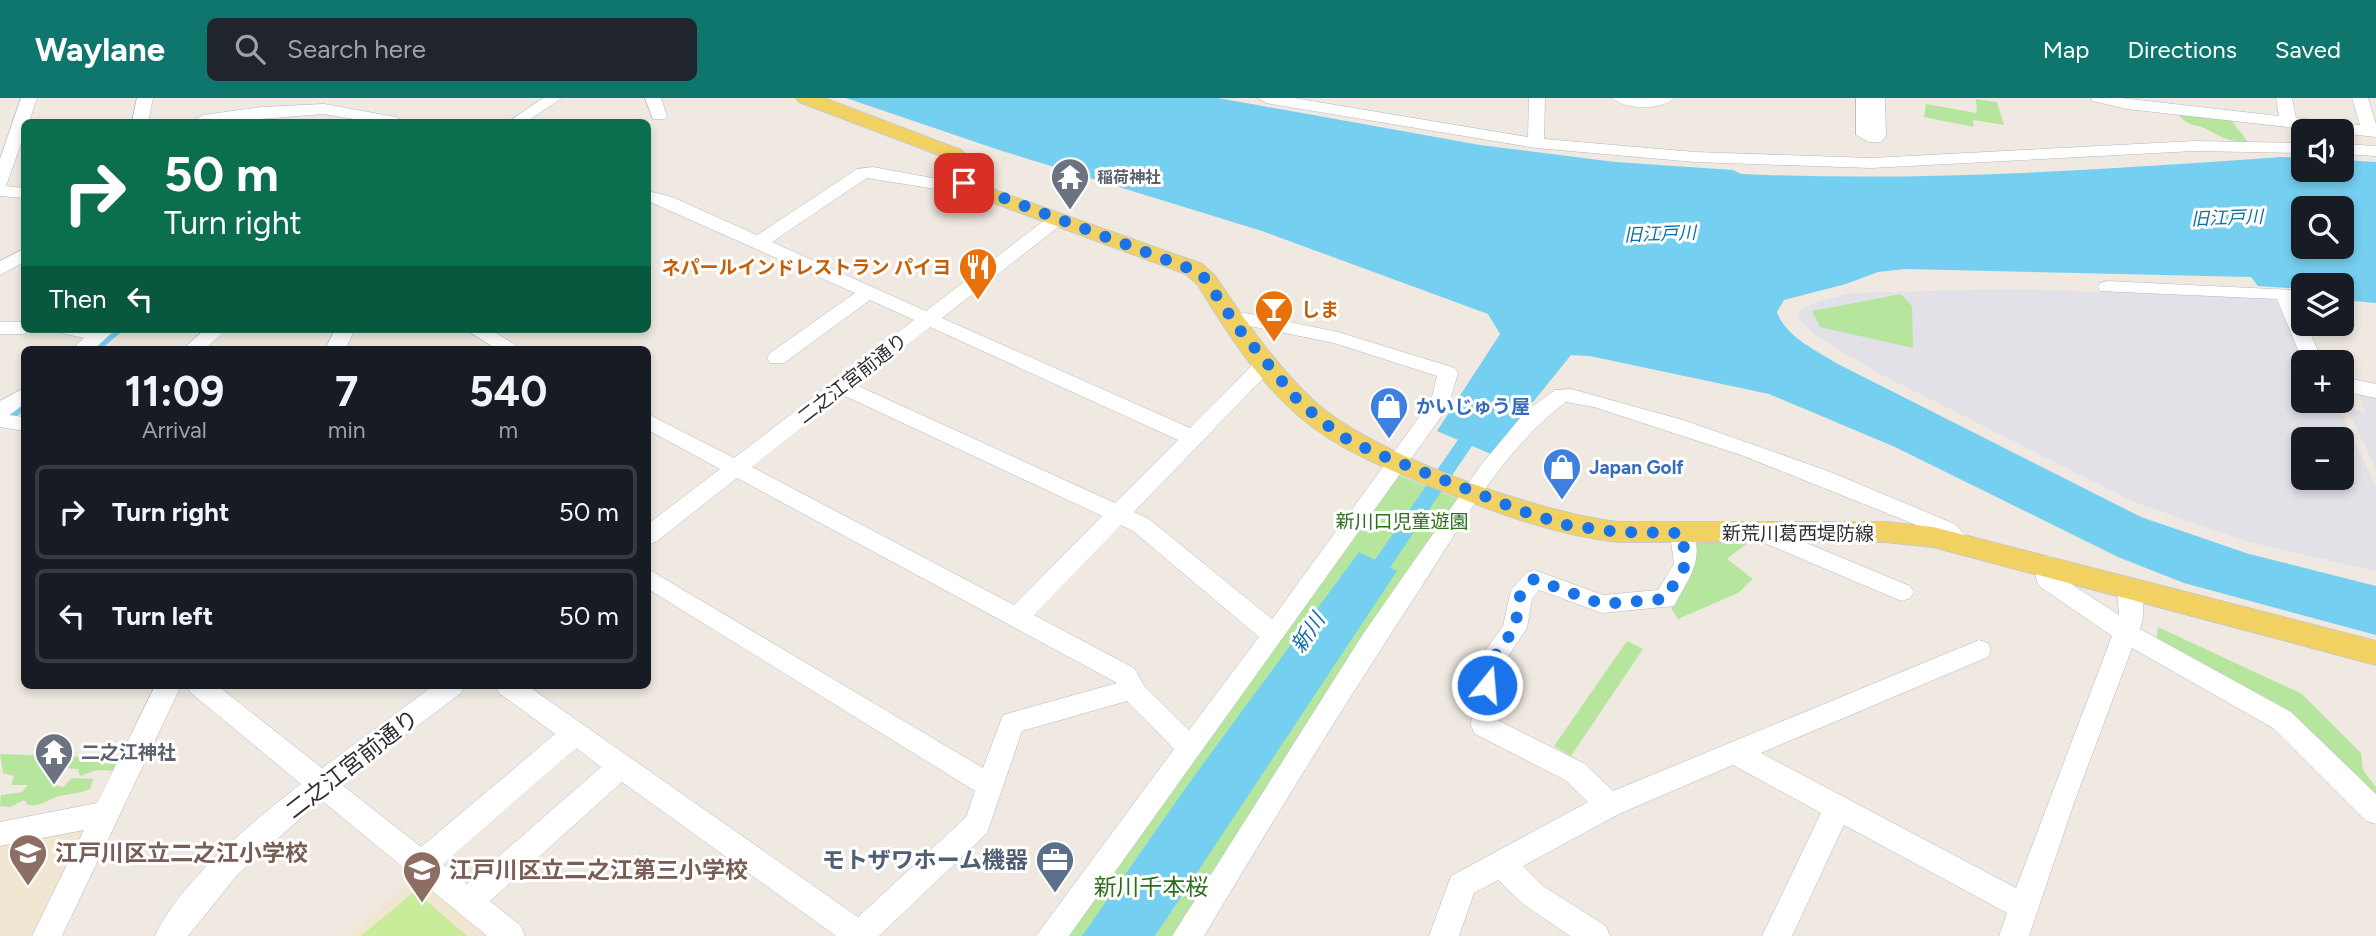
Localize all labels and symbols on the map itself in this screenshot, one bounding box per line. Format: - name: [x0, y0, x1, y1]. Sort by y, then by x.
- pin: [934, 153, 994, 213]
- temple icon: 稲荷神社: [1049, 156, 1091, 211]
- place label: 稲荷神社: [1097, 168, 1161, 187]
- water label: 旧江戸川: [2191, 206, 2265, 230]
- water label: 旧江戸川: [1624, 222, 1698, 246]
- restaurant icon: ネパールインドレストラン パイヨ: [957, 246, 999, 301]
- place label: ネパールインドレストラン パイヨ: [661, 256, 951, 279]
- bar icon: しま: [1253, 288, 1295, 343]
- place label: しま: [1301, 298, 1339, 321]
- street label: 二之江宮前通り: [793, 328, 912, 428]
- shop icon: かいじゅう屋: [1368, 385, 1410, 440]
- place label: かいじゅう屋: [1416, 395, 1530, 418]
- shop icon: Japan Golf: [1541, 446, 1583, 501]
- place label: Japan Golf: [1589, 456, 1684, 479]
- park label: 新川口児童遊園: [1335, 510, 1469, 533]
- street label: 新荒川葛西堤防線: [1722, 522, 1874, 545]
- water label: 新川: [1285, 607, 1331, 657]
- position arrow: [1450, 648, 1524, 722]
- street label: 二之江宮前通り: [280, 703, 424, 825]
- temple icon: 二之江神社: [33, 731, 75, 786]
- place label: 二之江神社: [81, 741, 176, 764]
- school or university icon: 江戸川区立二之江小学校: [7, 832, 49, 887]
- place label: 江戸川区立二之江小学校: [55, 839, 308, 867]
- office icon: モトザワホーム機器: [1034, 839, 1076, 894]
- place label: モトザワホーム機器: [822, 846, 1028, 874]
- school or university icon: 江戸川区立二之江第三小学校: [401, 849, 443, 904]
- place label: 江戸川区立二之江第三小学校: [449, 856, 748, 884]
- park label: 新川千本桜: [1094, 873, 1209, 901]

